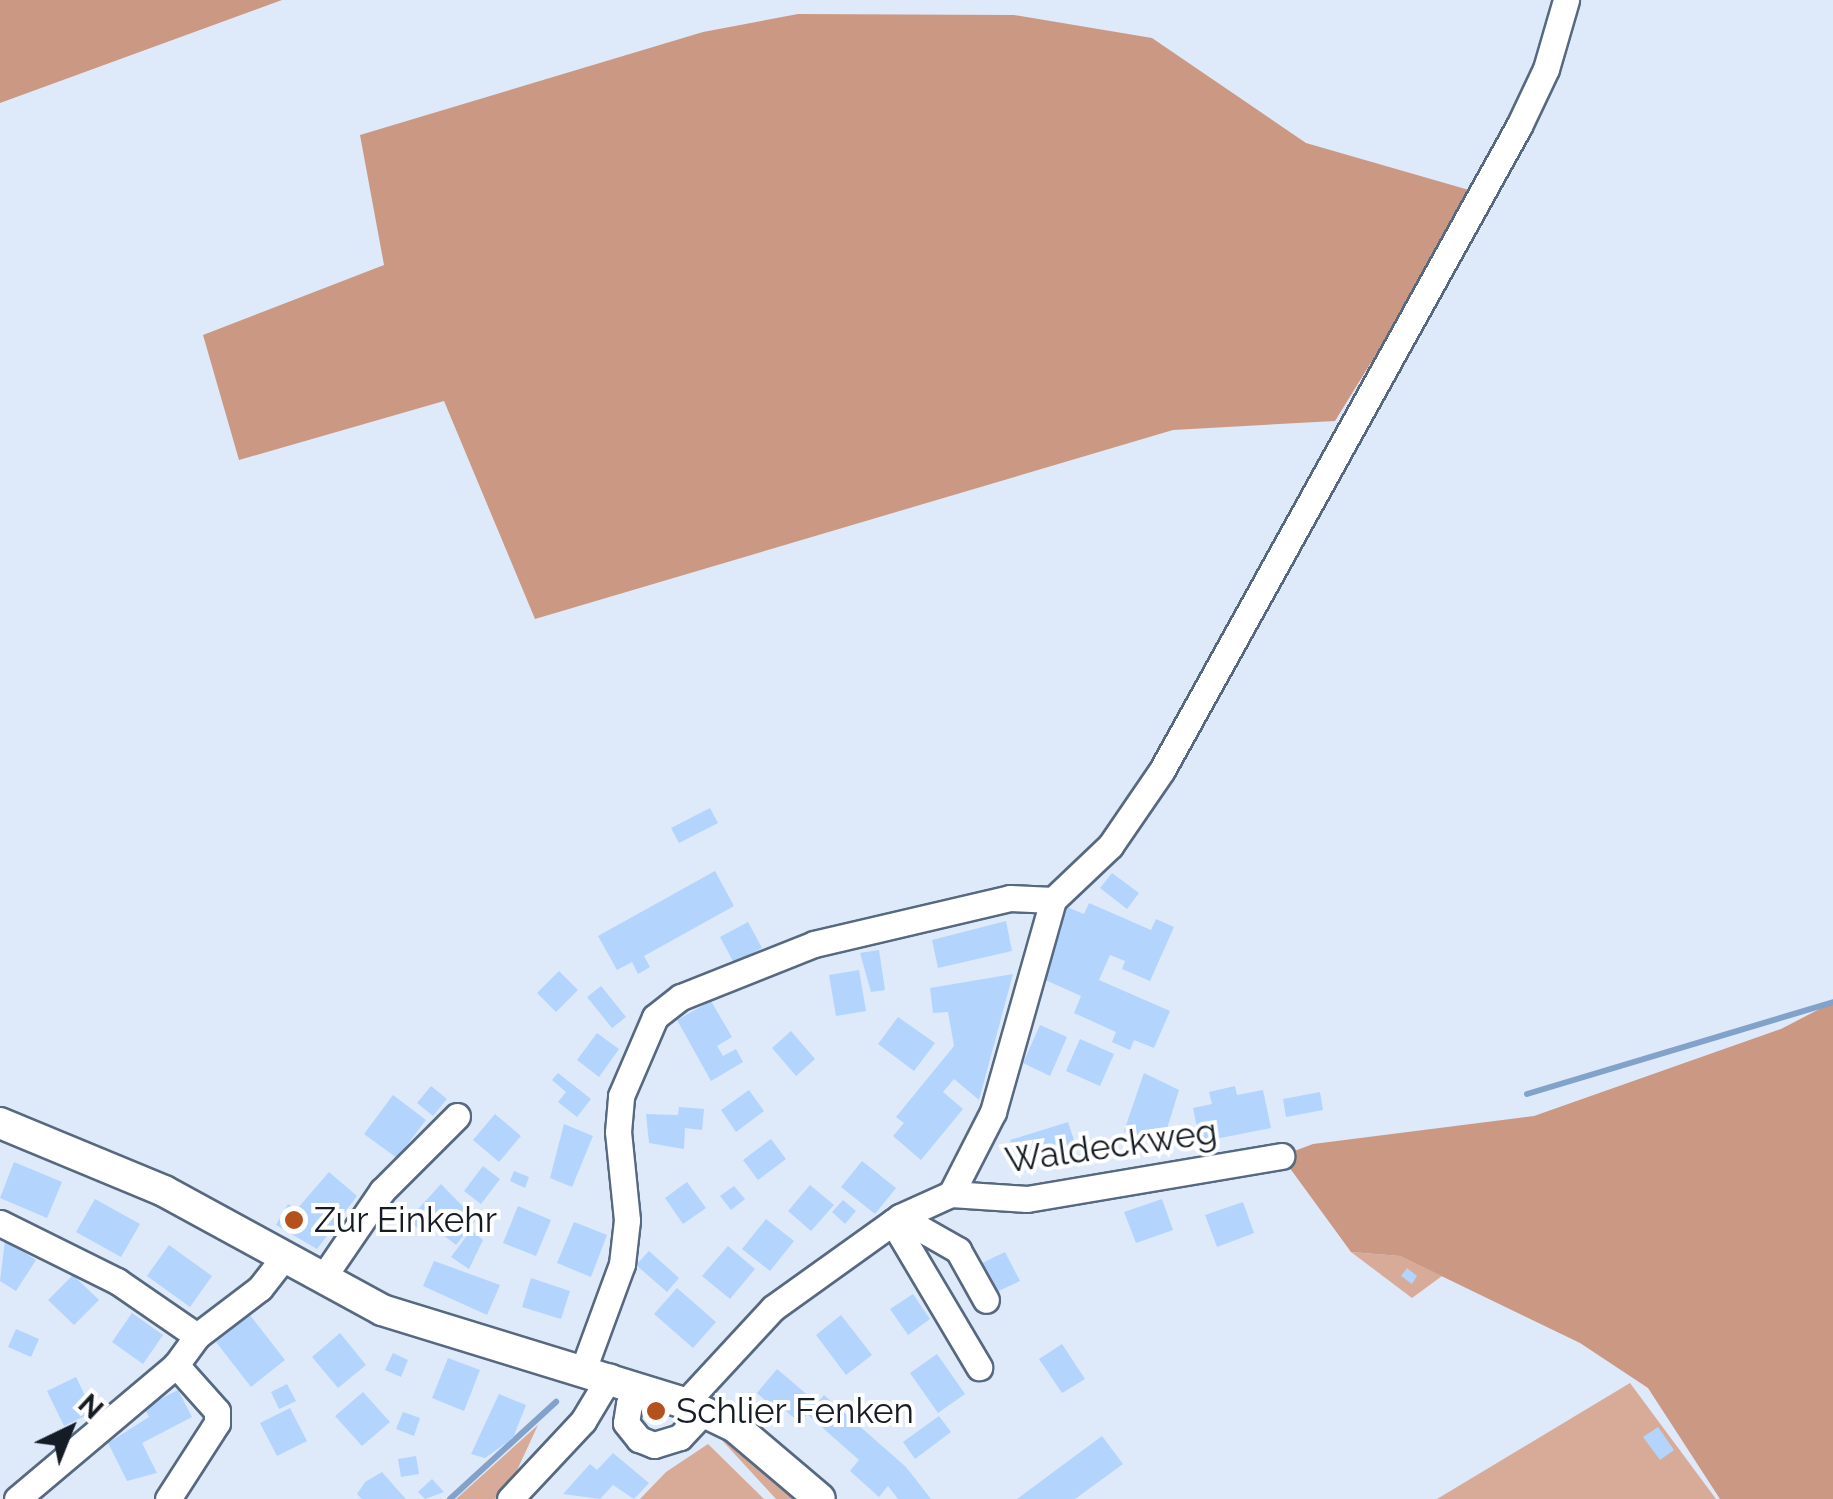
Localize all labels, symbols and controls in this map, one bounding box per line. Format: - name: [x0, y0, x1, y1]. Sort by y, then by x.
- street label: Waldeckweg: [1002, 1110, 1220, 1182]
- place label: Zur Einkehr: [314, 1199, 498, 1241]
- marker: Zur Einkehr: [283, 1209, 305, 1231]
- north arrow: [20, 1379, 120, 1479]
- text: N: [72, 1387, 110, 1426]
- place label: Schlier Fenken: [676, 1390, 915, 1432]
- marker: Schlier Fenken: [645, 1400, 667, 1422]

